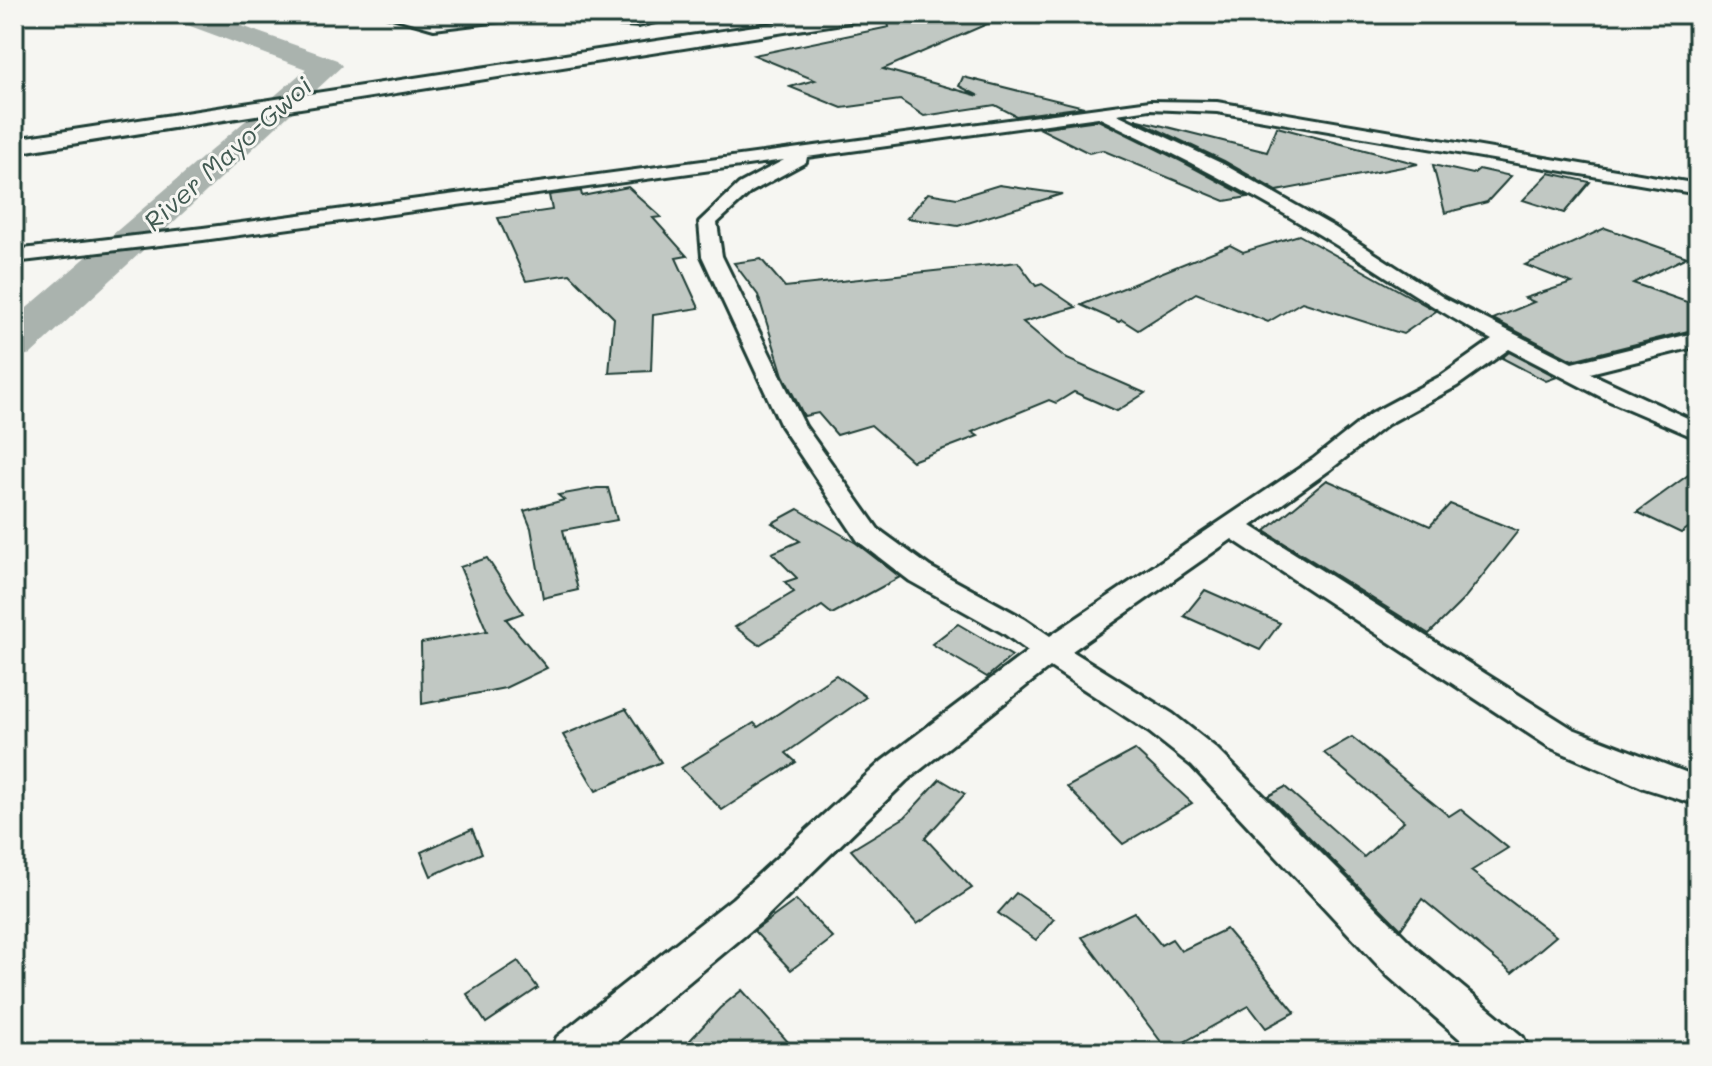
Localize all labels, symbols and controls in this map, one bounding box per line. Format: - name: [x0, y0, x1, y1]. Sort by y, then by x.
- water label: River Mayo-Gwoi: [136, 68, 319, 238]

